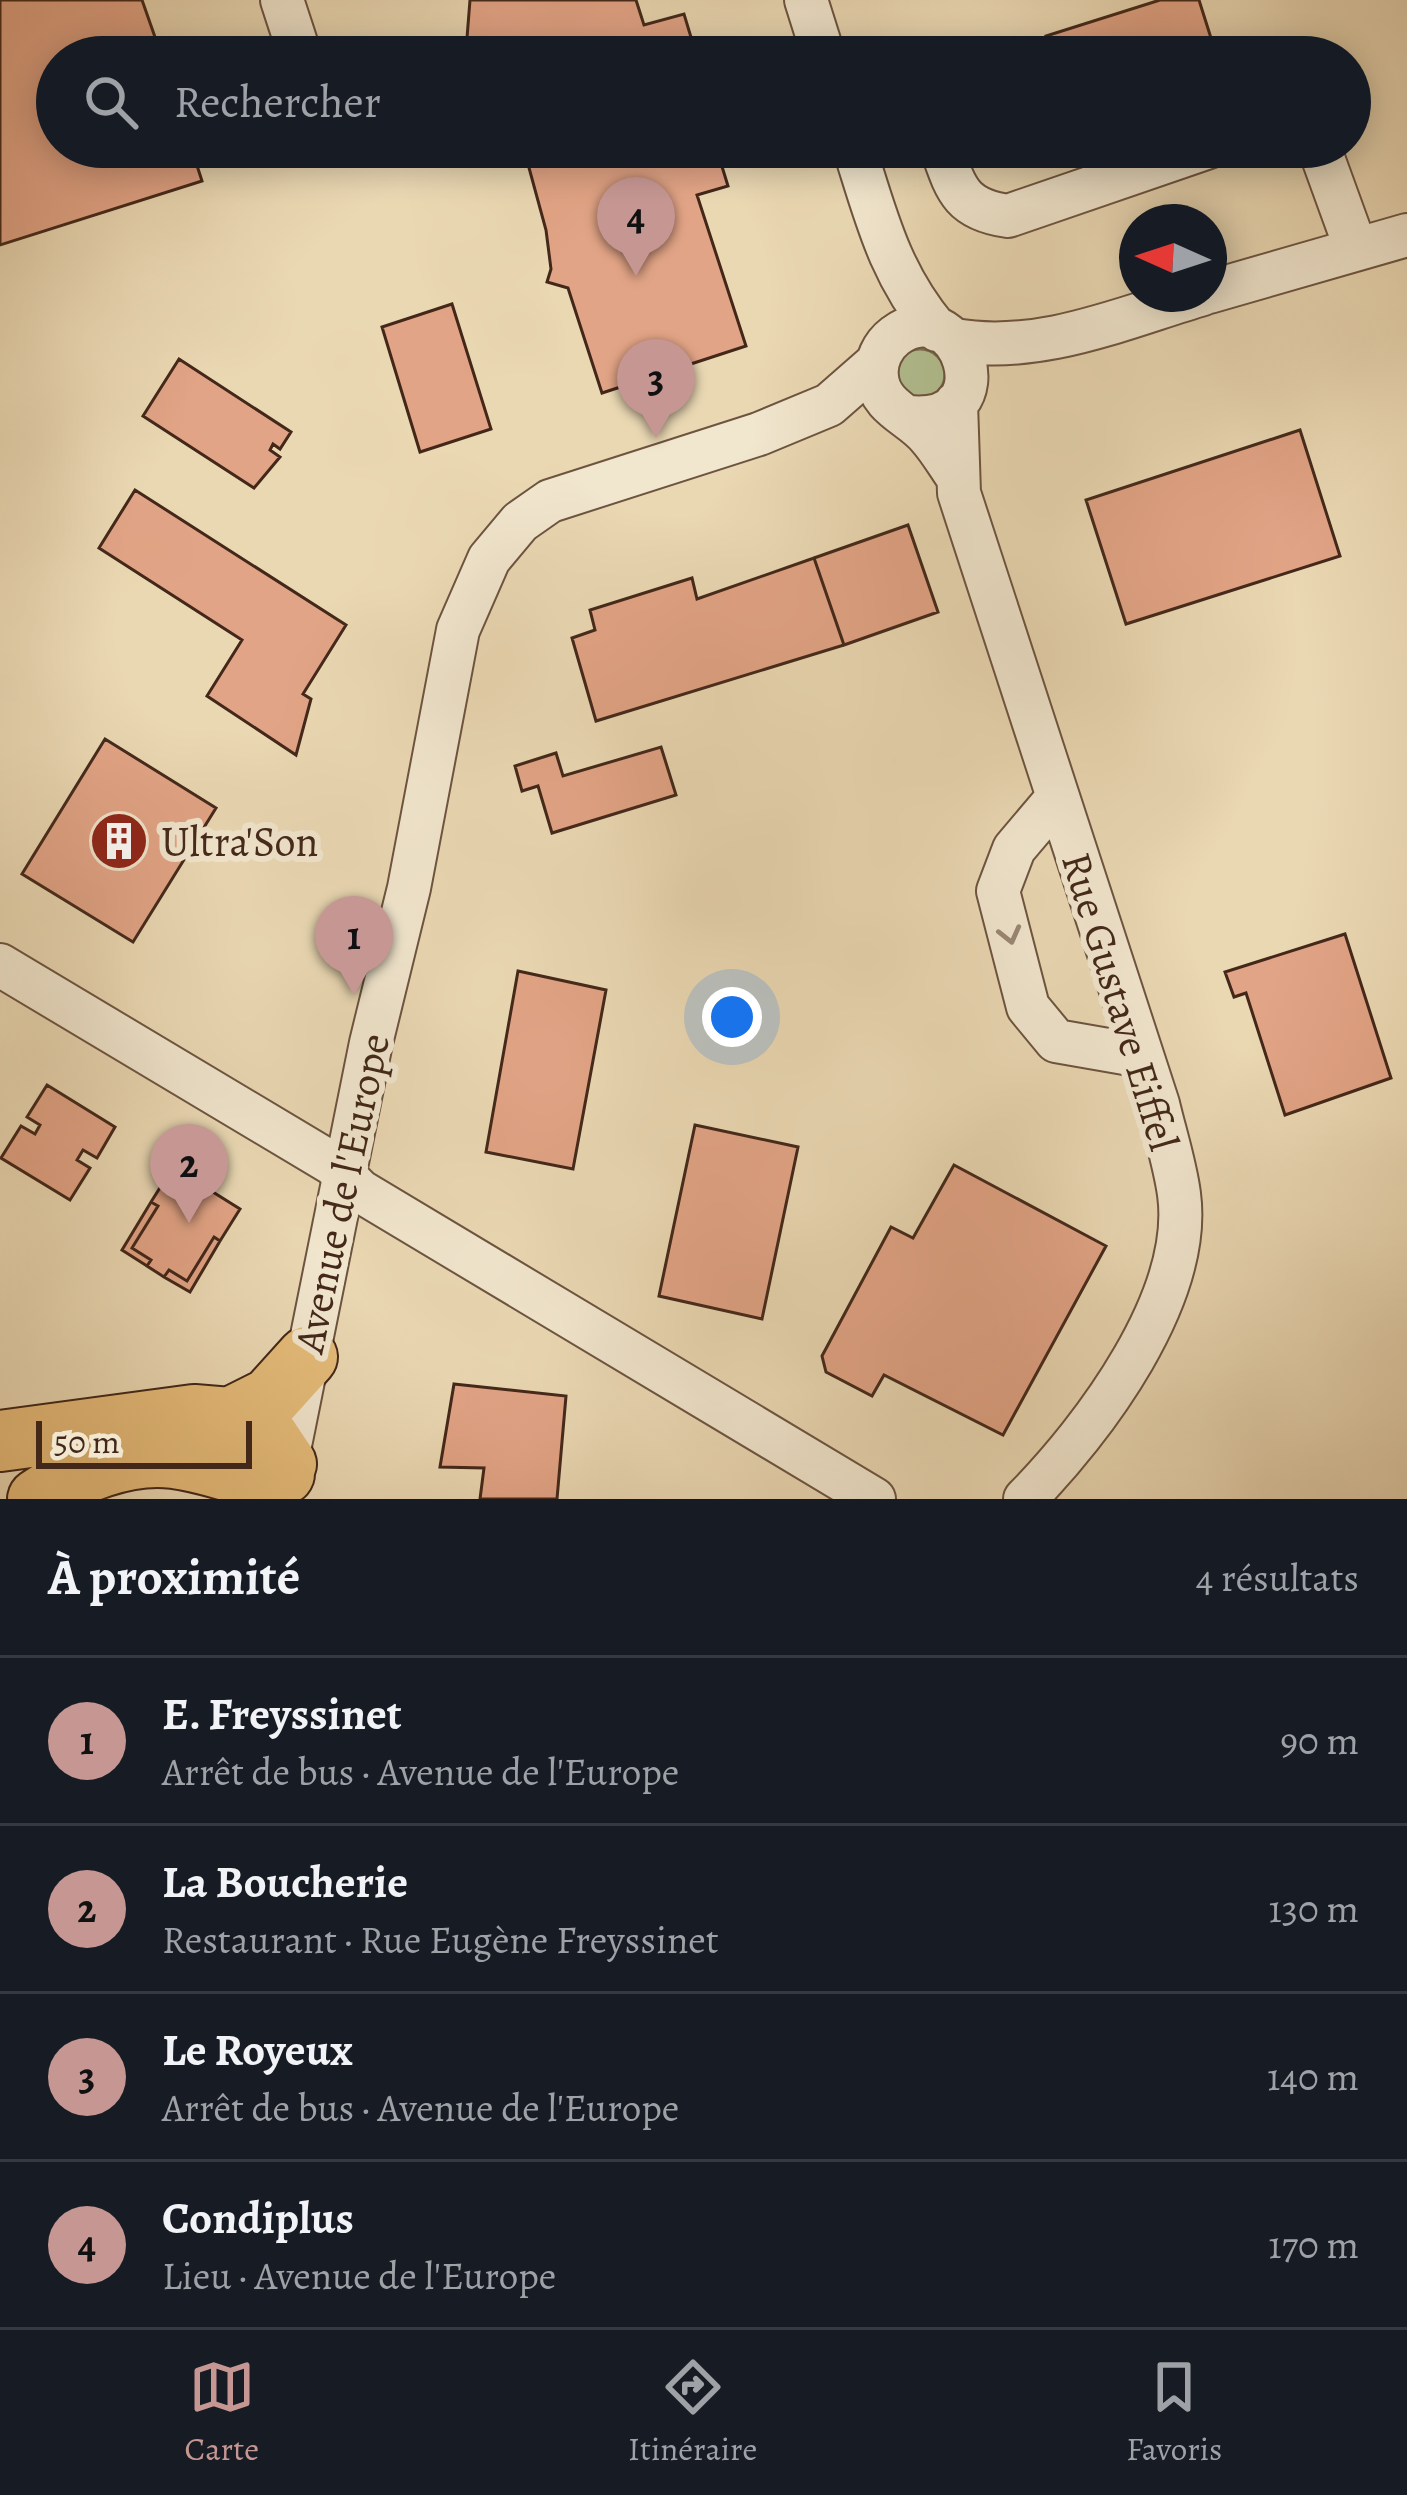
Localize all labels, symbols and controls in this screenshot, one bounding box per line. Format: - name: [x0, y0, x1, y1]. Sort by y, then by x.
- search box: [36, 36, 1371, 168]
- icon: search: [78, 69, 144, 135]
- text: Rechercher: [174, 71, 381, 133]
- pin: 4: [597, 177, 675, 276]
- north arrow: [1119, 204, 1227, 312]
- pin: 3: [617, 339, 695, 438]
- building icon: Ultra'Son: [88, 810, 150, 872]
- place label: Ultra'Son: [161, 813, 318, 870]
- street label: Rue Gustave Eiffel: [1048, 845, 1193, 1157]
- pin: 1: [315, 896, 393, 995]
- one-way arrow: [995, 925, 1020, 945]
- your location: [702, 987, 762, 1047]
- street label: Avenue de l'Europe: [280, 1028, 403, 1359]
- pin: 2: [150, 1124, 228, 1223]
- scale bar: [36, 1415, 252, 1468]
- text: 50 m: [54, 1419, 120, 1464]
- text: À proximité: [48, 1542, 300, 1612]
- text: 4 résultats: [1196, 1551, 1359, 1604]
- text: E. Freyssinet: [162, 1683, 402, 1745]
- text: 1: [80, 1714, 94, 1767]
- text: 90 m: [1280, 1714, 1359, 1767]
- text: Arrêt de bus · Avenue de l'Europe: [162, 1745, 679, 1798]
- text: La Boucherie: [162, 1851, 408, 1913]
- text: 2: [78, 1882, 96, 1935]
- text: 130 m: [1268, 1882, 1359, 1935]
- text: Restaurant · Rue Eugène Freyssinet: [162, 1913, 719, 1966]
- text: Le Royeux: [162, 2019, 353, 2081]
- text: 3: [79, 2050, 95, 2103]
- text: 140 m: [1267, 2050, 1359, 2103]
- text: Arrêt de bus · Avenue de l'Europe: [162, 2081, 679, 2134]
- text: Condiplus: [162, 2187, 354, 2249]
- text: 4: [78, 2218, 96, 2271]
- text: 170 m: [1268, 2218, 1359, 2271]
- text: Lieu · Avenue de l'Europe: [162, 2249, 556, 2302]
- tab: Carte: [185, 2354, 259, 2471]
- tab: Itinéraire: [628, 2354, 757, 2471]
- tab: Favoris: [1126, 2354, 1222, 2471]

